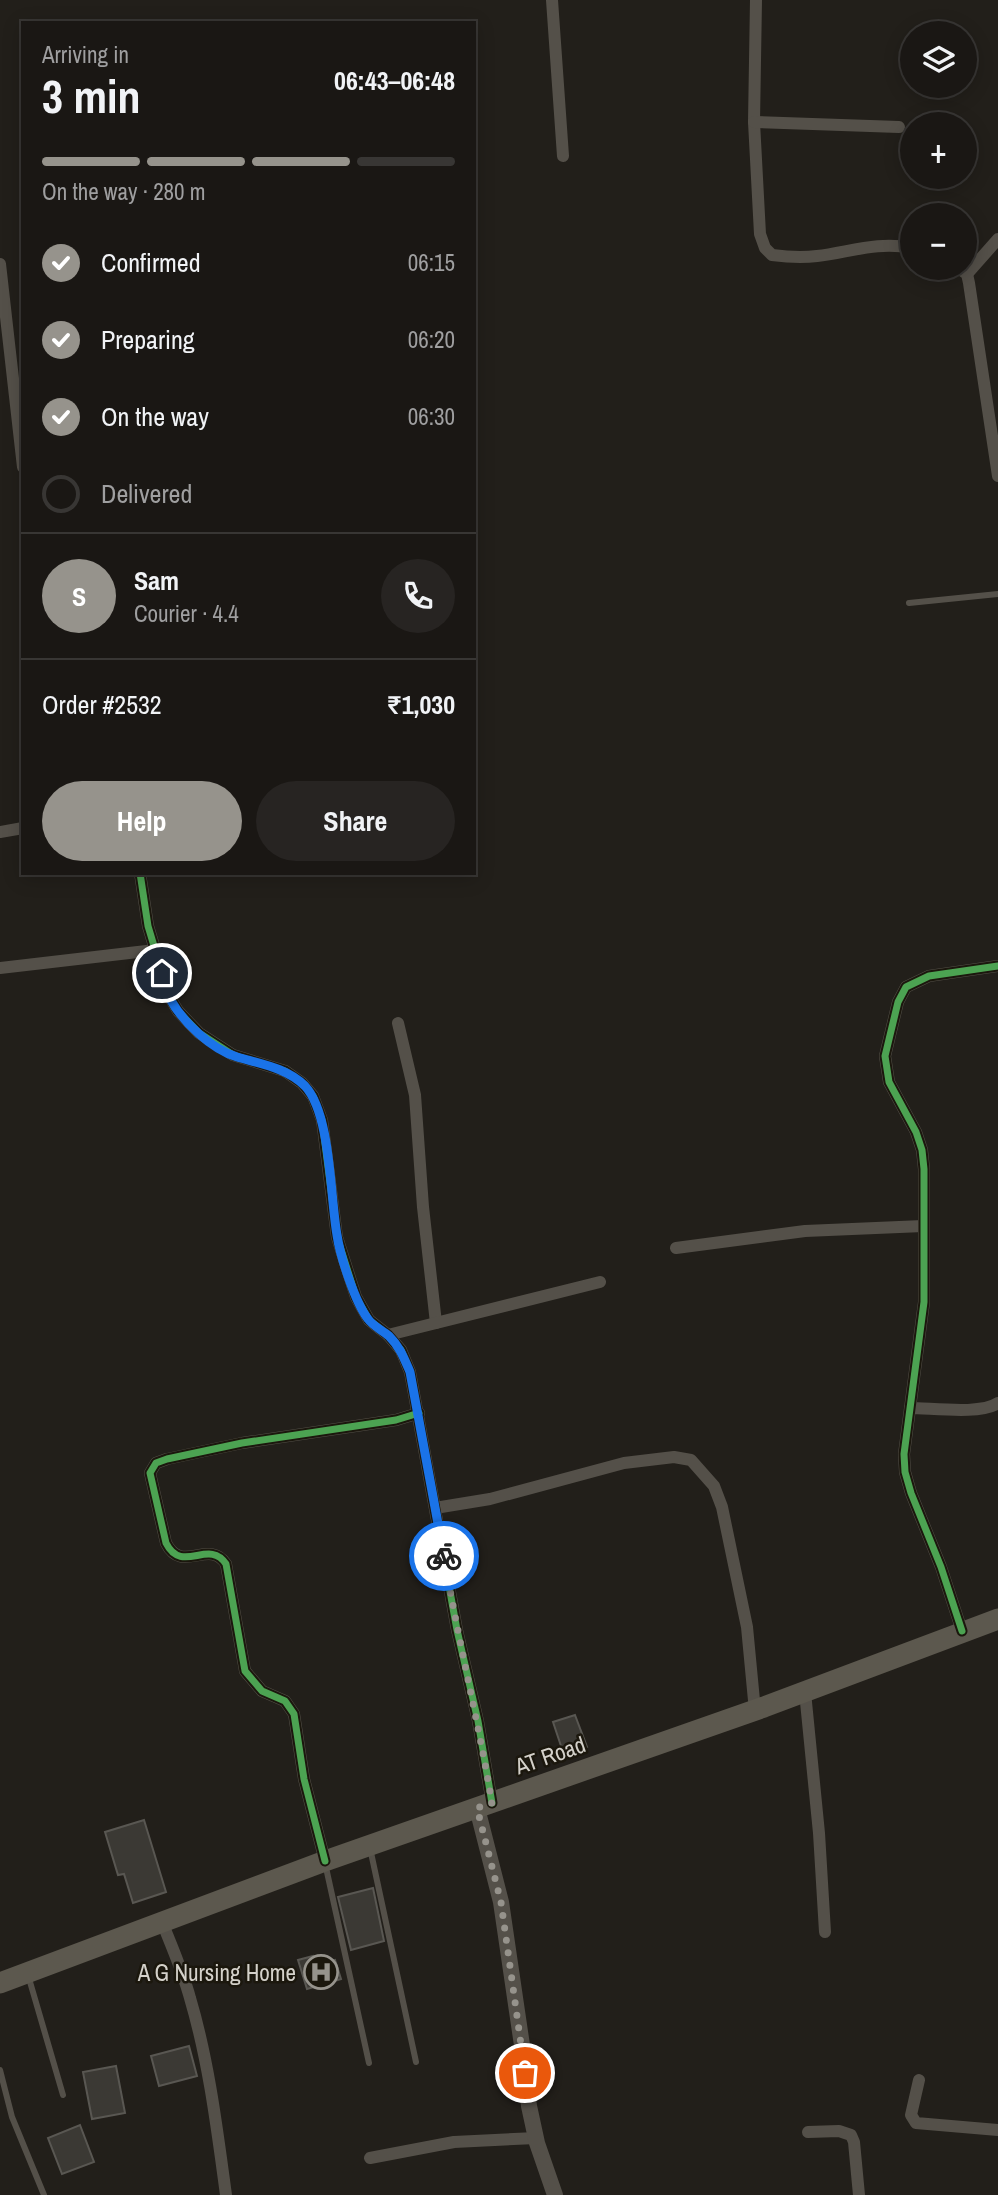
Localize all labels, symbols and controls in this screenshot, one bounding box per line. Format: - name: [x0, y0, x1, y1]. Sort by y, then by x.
- map controls: [900, 21, 977, 280]
- button: layers: [900, 21, 977, 98]
- text: Arriving in: [42, 39, 129, 70]
- text: 06:43–06:48: [334, 63, 455, 98]
- text: 3 min: [42, 65, 141, 127]
- button: +: [900, 112, 977, 189]
- text: On the way · 280 m: [42, 176, 206, 207]
- button: −: [900, 203, 977, 280]
- icon: check: [42, 244, 80, 282]
- text: Confirmed: [101, 245, 201, 280]
- text: 06:15: [408, 247, 455, 278]
- icon: check: [42, 321, 80, 359]
- text: Preparing: [101, 322, 195, 357]
- text: 06:20: [408, 324, 455, 355]
- icon: check: [42, 398, 80, 436]
- text: On the way: [101, 399, 209, 434]
- text: 06:30: [408, 401, 455, 432]
- text: Delivered: [101, 476, 192, 511]
- button: phone: [381, 559, 455, 633]
- text: Sam: [134, 563, 179, 598]
- text: S: [72, 579, 86, 614]
- text: Courier · 4.4: [134, 598, 239, 629]
- text: Order #2532: [42, 687, 162, 722]
- text: ₹1,030: [387, 687, 455, 722]
- button: Help: [42, 781, 242, 861]
- button: Share: [256, 781, 455, 861]
- pin: [132, 943, 192, 1003]
- icon: home: [143, 954, 181, 992]
- courier: [409, 1521, 479, 1591]
- icon: bike: [425, 1537, 463, 1575]
- street label: AT Road: [510, 1729, 589, 1782]
- hospital icon: A G Nursing Home: [302, 1953, 340, 1991]
- place label: A G Nursing Home: [137, 1957, 296, 1988]
- pin: [495, 2043, 555, 2103]
- icon: bag: [506, 2054, 544, 2092]

